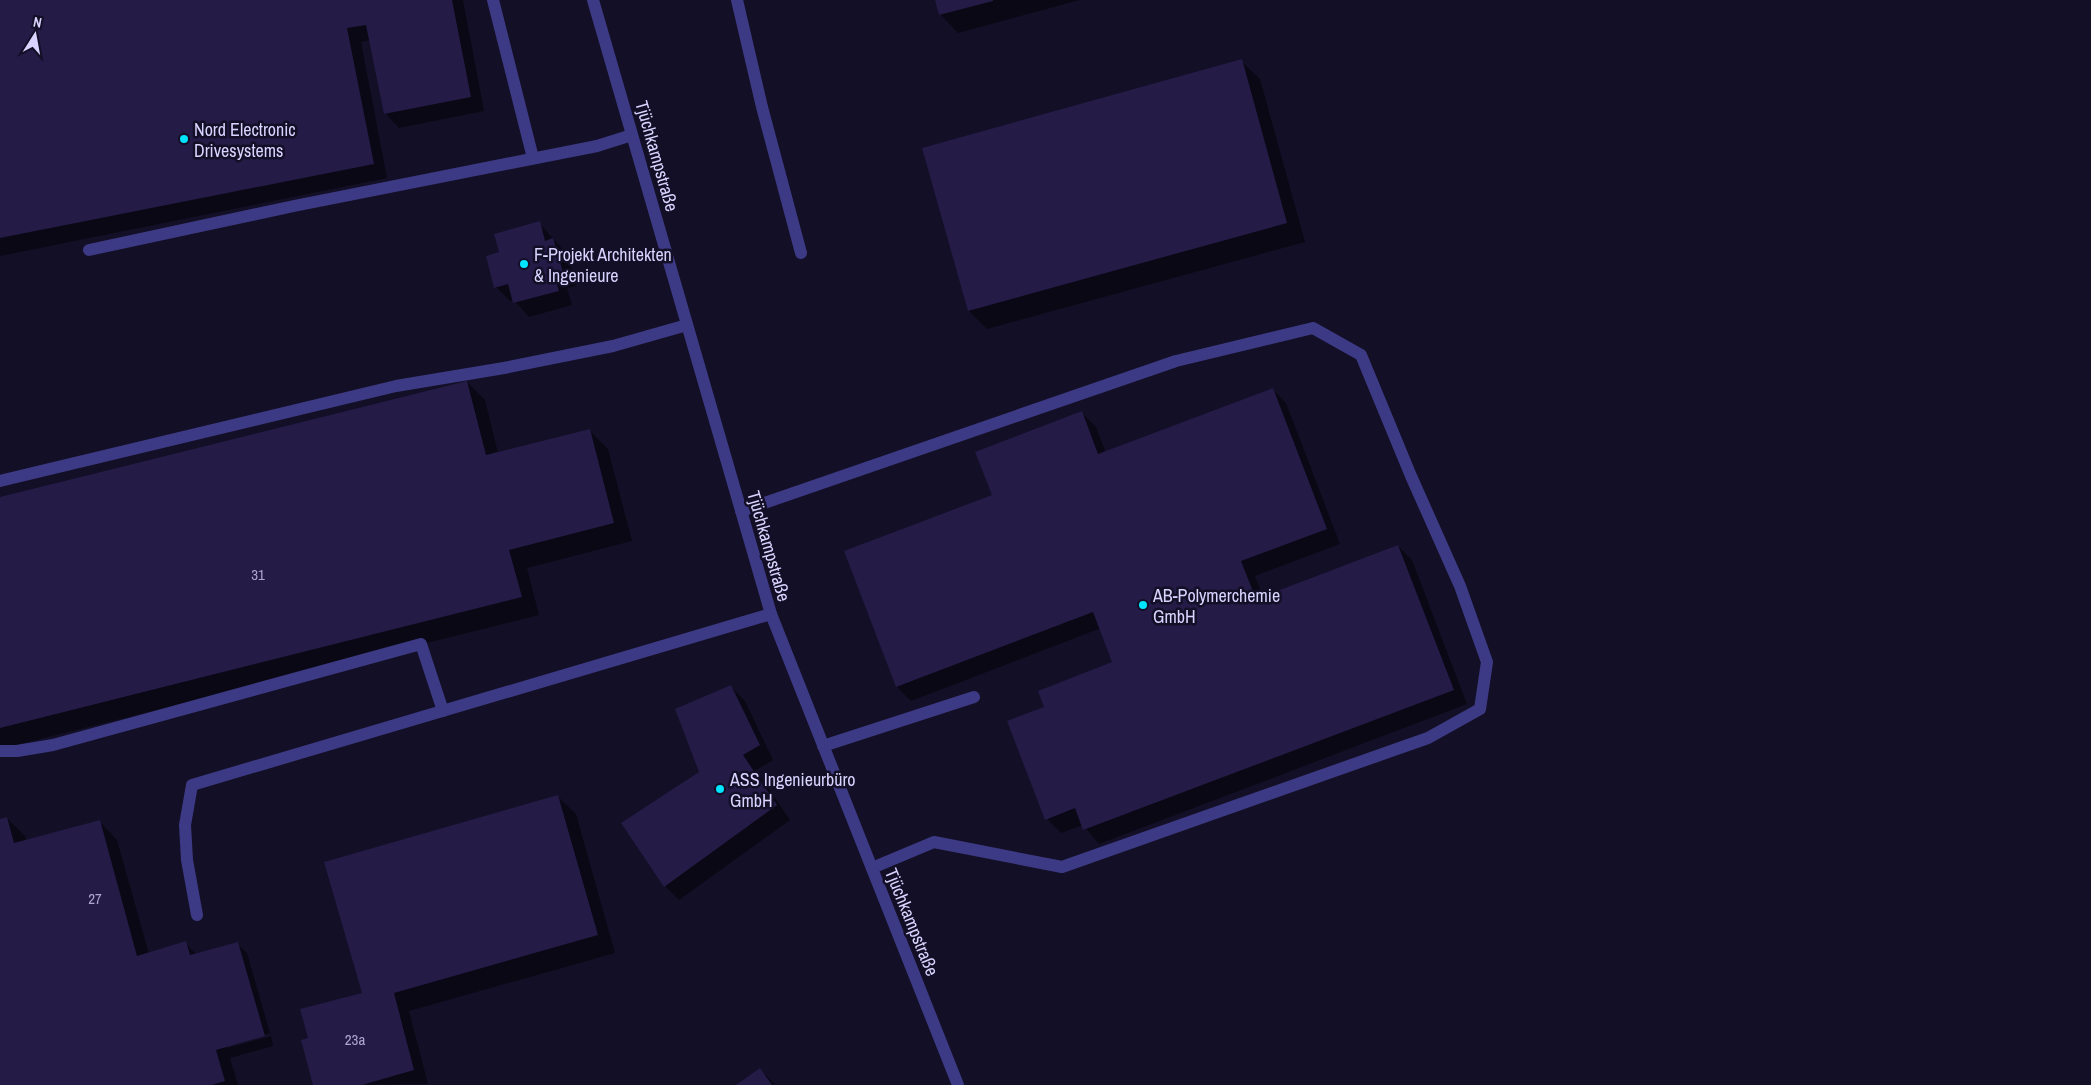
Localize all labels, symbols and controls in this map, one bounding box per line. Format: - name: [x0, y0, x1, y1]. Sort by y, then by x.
- north arrow: [10, 10, 60, 60]
- text: N: [32, 13, 43, 32]
- street label: Tjüchkampstraße: [629, 98, 685, 214]
- place label: Nord Electronic Drivesystems: [194, 117, 296, 163]
- marker: Nord Electronic Drivesystems: [178, 133, 190, 145]
- place label: F-Projekt Architekten & Ingenieure: [534, 242, 672, 288]
- marker: F-Projekt Architekten & Ingenieure: [518, 258, 530, 270]
- street label: Tjüchkampstraße: [741, 488, 797, 604]
- house number: 31: [251, 564, 265, 585]
- place label: AB-Polymerchemie GmbH: [1152, 583, 1280, 629]
- marker: AB-Polymerchemie GmbH: [1137, 599, 1149, 611]
- place label: ASS Ingenieurbüro GmbH: [729, 767, 856, 813]
- marker: ASS Ingenieurbüro GmbH: [714, 783, 726, 795]
- street label: Tjüchkampstraße: [879, 864, 945, 980]
- house number: 27: [88, 888, 102, 909]
- house number: 23a: [345, 1029, 365, 1050]

